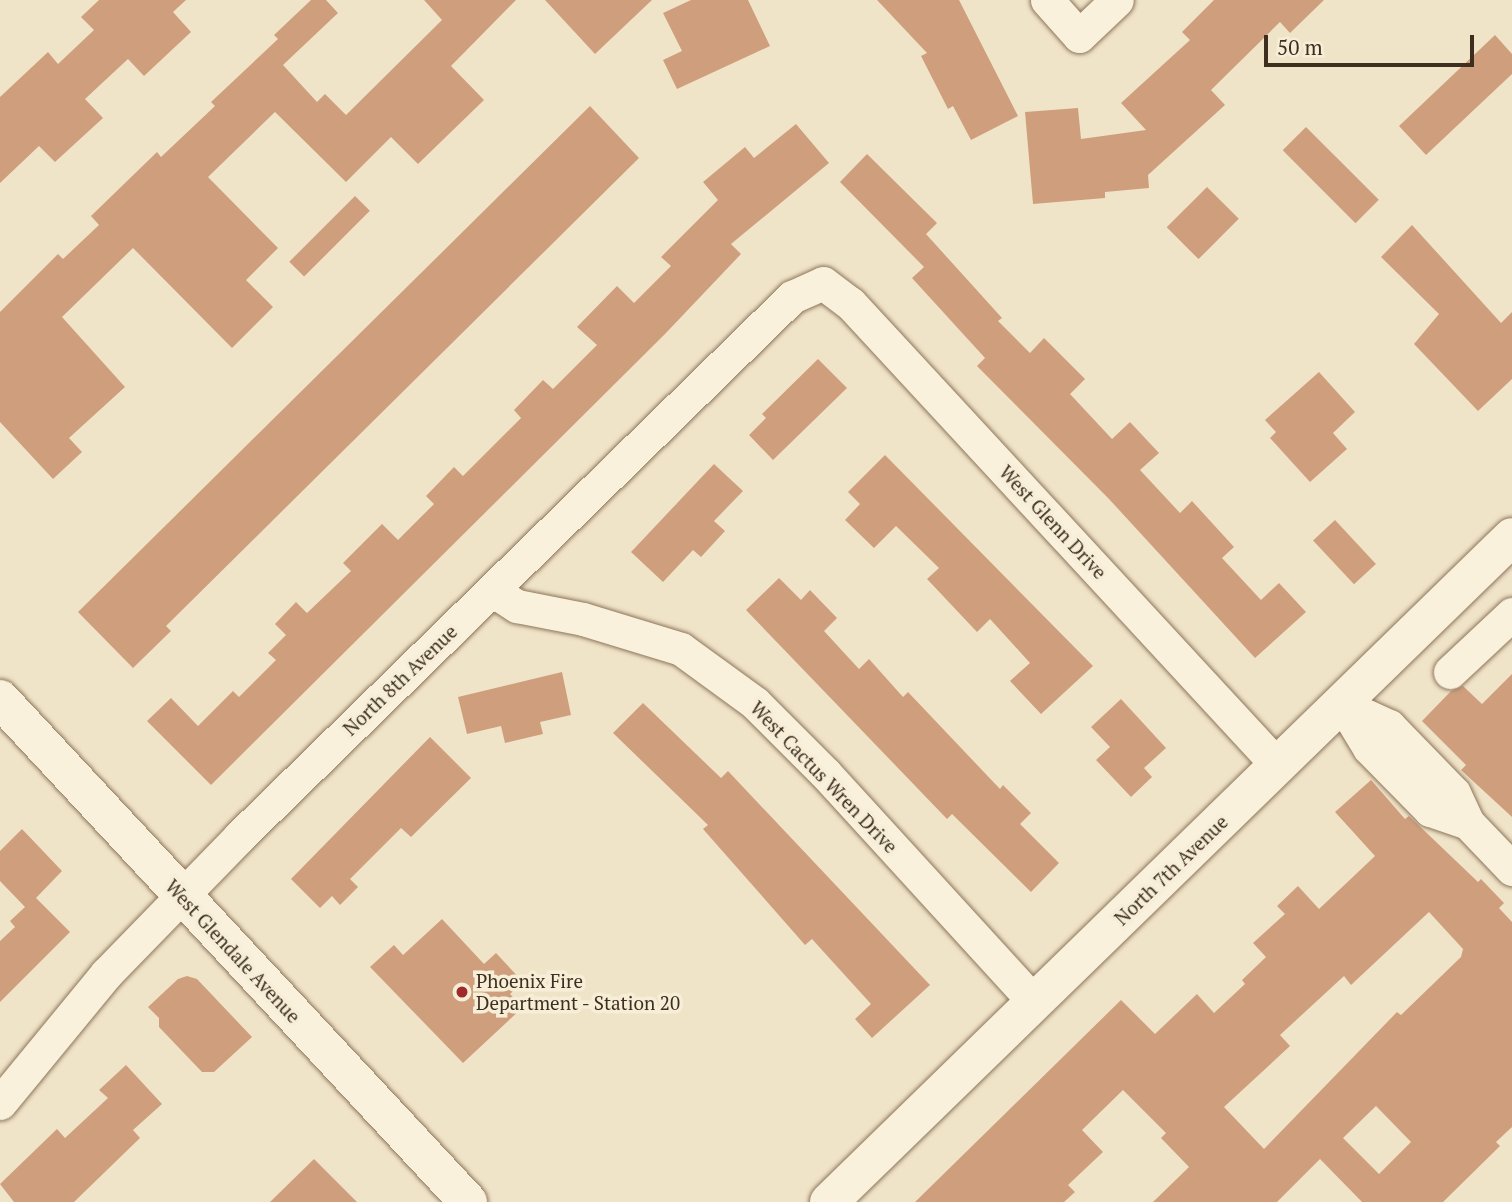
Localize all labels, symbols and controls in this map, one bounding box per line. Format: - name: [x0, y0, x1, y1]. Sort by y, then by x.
- scale bar: [1267, 21, 1477, 65]
- text: 50 m: [1277, 33, 1323, 61]
- street label: West Glenn Drive: [995, 461, 1111, 583]
- street label: North 8th Avenue: [338, 620, 462, 740]
- street label: West Cactus Wren Drive: [746, 696, 902, 858]
- street label: North 7th Avenue: [1110, 810, 1232, 930]
- street label: West Glendale Avenue: [161, 875, 305, 1027]
- place label: Phoenix Fire Department - Station 20: [476, 970, 682, 1014]
- marker: Phoenix Fire Department - Station 20: [454, 984, 470, 1000]

